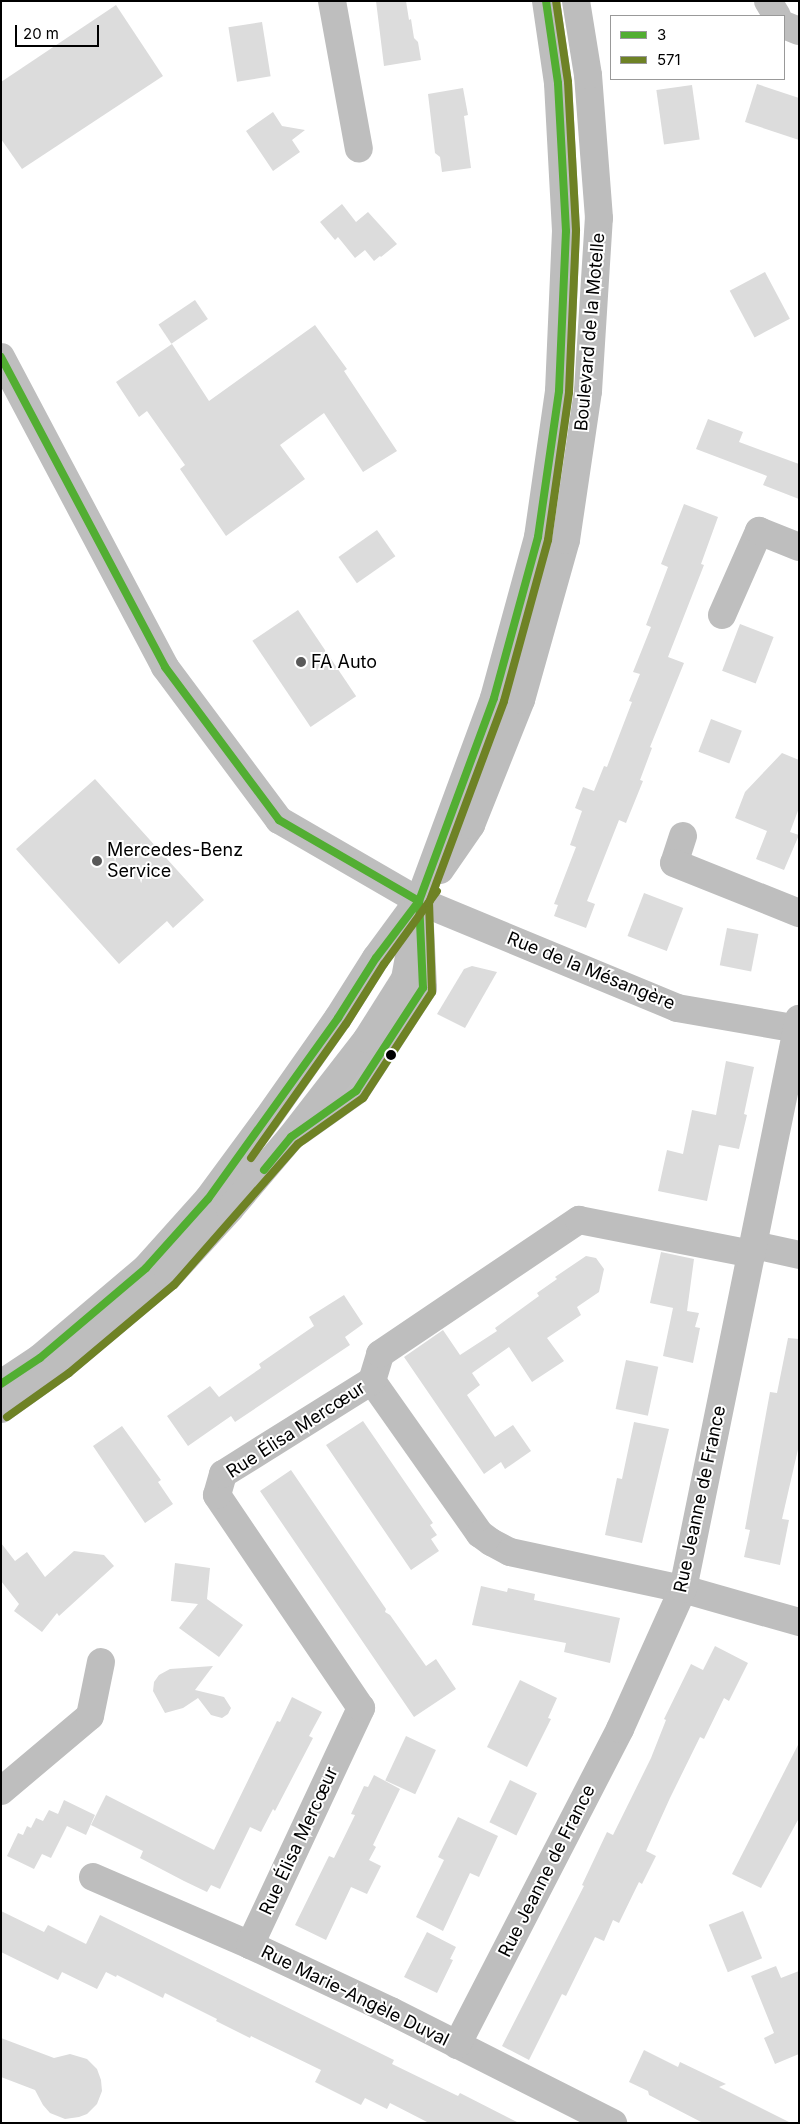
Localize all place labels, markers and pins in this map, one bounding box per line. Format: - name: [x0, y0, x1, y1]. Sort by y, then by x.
- place label: FA Auto: [311, 651, 377, 673]
- marker: FA Auto: [295, 656, 307, 668]
- place label: Mercedes-Benz Service: [107, 840, 243, 882]
- marker: Mercedes-Benz Service: [91, 855, 103, 867]
- unlabelled marker: [386, 1050, 396, 1060]

